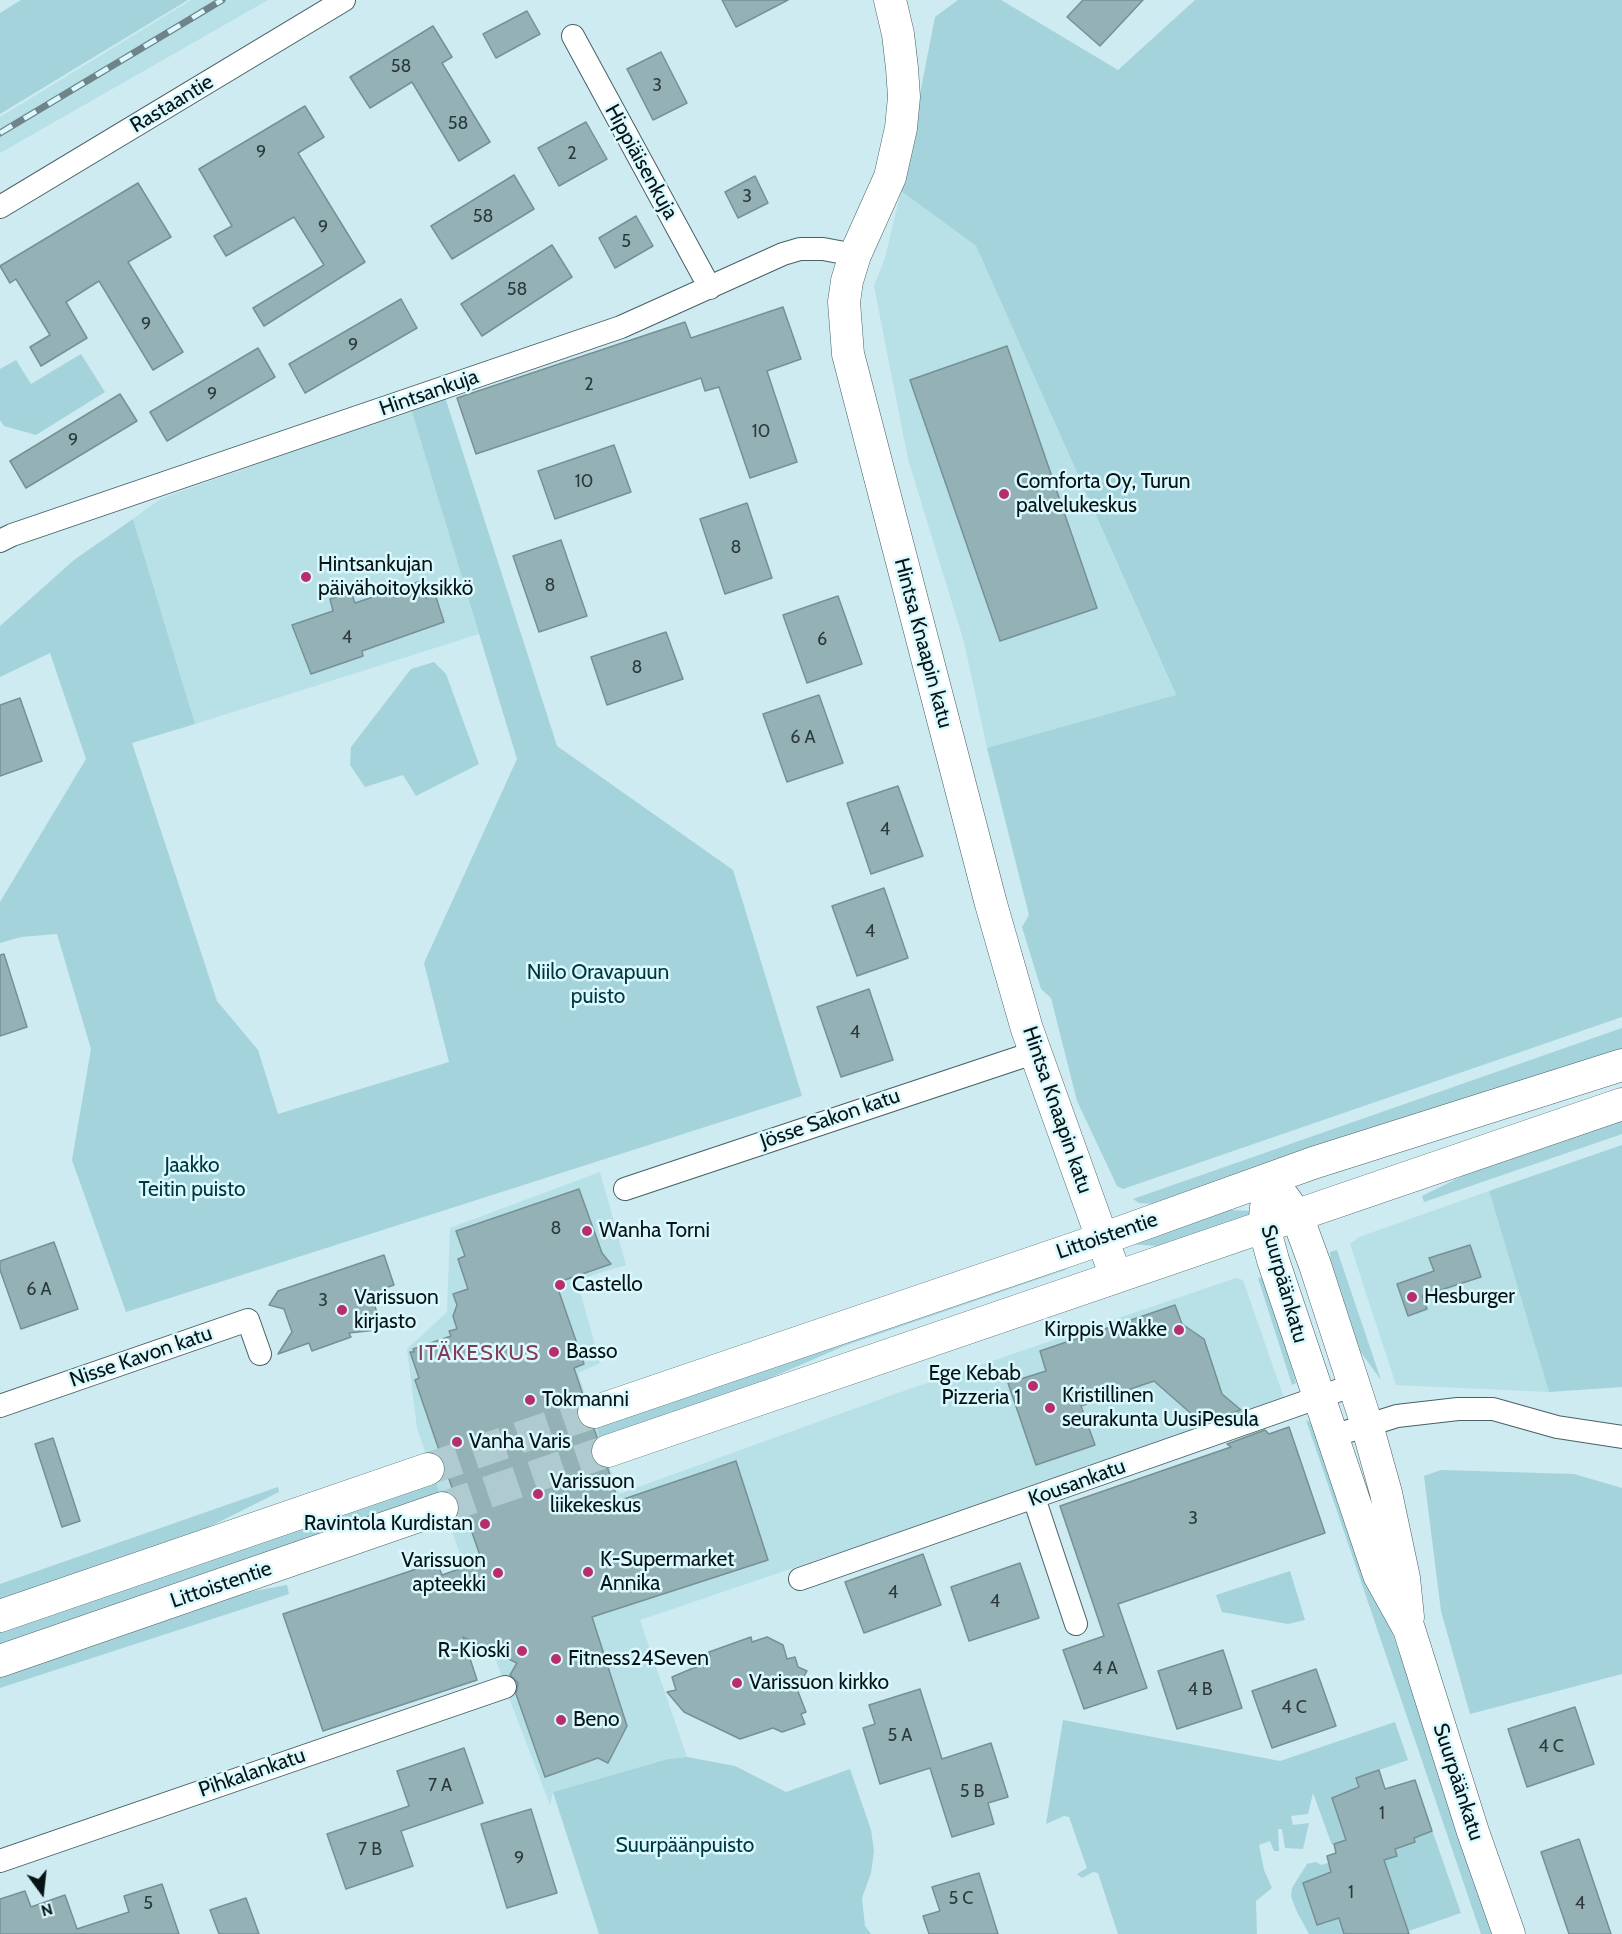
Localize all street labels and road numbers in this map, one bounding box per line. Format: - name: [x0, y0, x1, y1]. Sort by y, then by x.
- street label: Rastaantie: [126, 69, 218, 139]
- street label: Hippiäisenkuja: [599, 100, 683, 224]
- street label: Hintsankuja: [376, 364, 482, 422]
- street label: Hintsa Knaapin katu: [888, 555, 958, 731]
- street label: Hintsa Knaapin katu: [1017, 1023, 1097, 1197]
- street label: Jösse Sakon katu: [757, 1083, 903, 1155]
- street label: Littoistentie: [1053, 1207, 1161, 1265]
- street label: Suurpäänkatu: [1255, 1222, 1313, 1346]
- street label: Nisse Kavon katu: [66, 1321, 216, 1393]
- street label: Kousankatu: [1025, 1454, 1129, 1512]
- street label: Littoistentie: [167, 1556, 275, 1614]
- street label: Suurpäänkatu: [1427, 1720, 1489, 1844]
- street label: Pihkalankatu: [195, 1743, 309, 1803]

